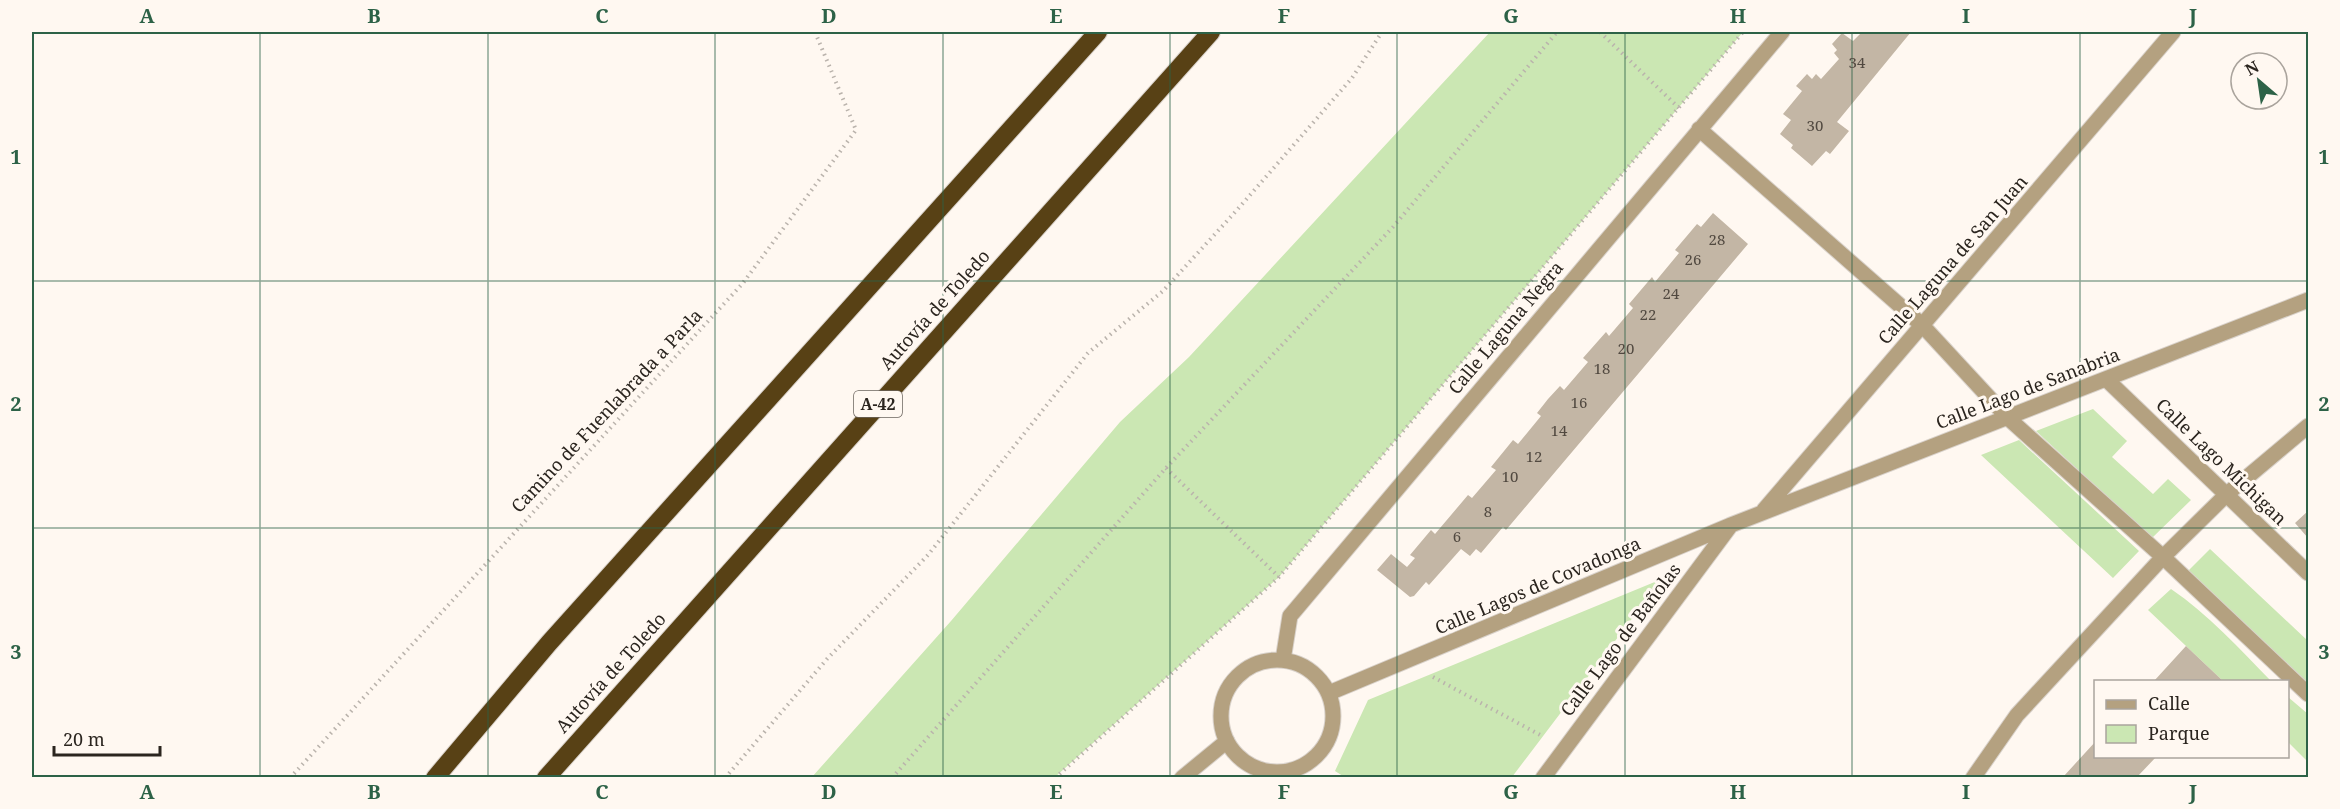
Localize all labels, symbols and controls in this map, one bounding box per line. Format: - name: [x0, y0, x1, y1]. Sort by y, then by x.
- text: A: [139, 2, 155, 29]
- text: B: [367, 2, 381, 29]
- text: C: [595, 2, 609, 29]
- text: D: [821, 2, 837, 29]
- text: E: [1049, 2, 1063, 29]
- text: F: [1278, 2, 1290, 29]
- text: G: [1503, 2, 1519, 29]
- text: H: [1730, 2, 1746, 29]
- text: I: [1962, 2, 1970, 29]
- text: J: [2188, 2, 2197, 29]
- north arrow: [2229, 51, 2289, 111]
- house number: 34: [1849, 52, 1866, 72]
- text: N: [2241, 55, 2263, 81]
- house number: 30: [1807, 115, 1823, 135]
- text: 1: [10, 143, 22, 170]
- text: 1: [2318, 143, 2330, 170]
- street label: Calle Laguna de San Juan: [1872, 169, 2033, 349]
- house number: 28: [1709, 229, 1725, 249]
- street label: Autovía de Toledo: [874, 244, 995, 375]
- house number: 26: [1685, 249, 1701, 269]
- street label: Calle Laguna Negra: [1442, 256, 1568, 399]
- house number: 24: [1663, 283, 1680, 303]
- street label: Camino de Fuenlabrada a Parla: [505, 303, 707, 517]
- house number: 22: [1640, 304, 1656, 324]
- house number: 20: [1618, 338, 1634, 358]
- street label: Calle Lago de Sanabria: [1932, 342, 2123, 434]
- house number: 18: [1594, 358, 1610, 378]
- text: 2: [10, 390, 22, 417]
- text: 2: [2318, 390, 2330, 417]
- road number: A-42: [854, 391, 902, 417]
- house number: 16: [1571, 392, 1587, 412]
- street label: Calle Lago Michigan: [2151, 393, 2292, 530]
- house number: 14: [1551, 420, 1568, 440]
- house number: 12: [1526, 446, 1542, 466]
- house number: 10: [1502, 466, 1518, 486]
- house number: 8: [1484, 501, 1492, 521]
- house number: 6: [1453, 526, 1461, 546]
- street label: Calle Lagos de Covadonga: [1431, 531, 1644, 639]
- street label: Calle Lago de Bañolas: [1555, 558, 1686, 721]
- street label: Autovía de Toledo: [550, 607, 671, 738]
- text: 3: [10, 638, 22, 665]
- text: 3: [2318, 638, 2330, 665]
- legend: [2094, 680, 2289, 758]
- text: Calle: [2148, 691, 2190, 715]
- scale bar: [54, 719, 160, 757]
- text: Parque: [2148, 721, 2210, 745]
- text: 20 m: [63, 727, 105, 751]
- text: A: [139, 778, 155, 805]
- text: B: [367, 778, 381, 805]
- text: C: [595, 778, 609, 805]
- text: D: [821, 778, 837, 805]
- text: E: [1049, 778, 1063, 805]
- text: F: [1278, 778, 1290, 805]
- text: G: [1503, 778, 1519, 805]
- text: H: [1730, 778, 1746, 805]
- text: I: [1962, 778, 1970, 805]
- text: J: [2188, 778, 2197, 805]

